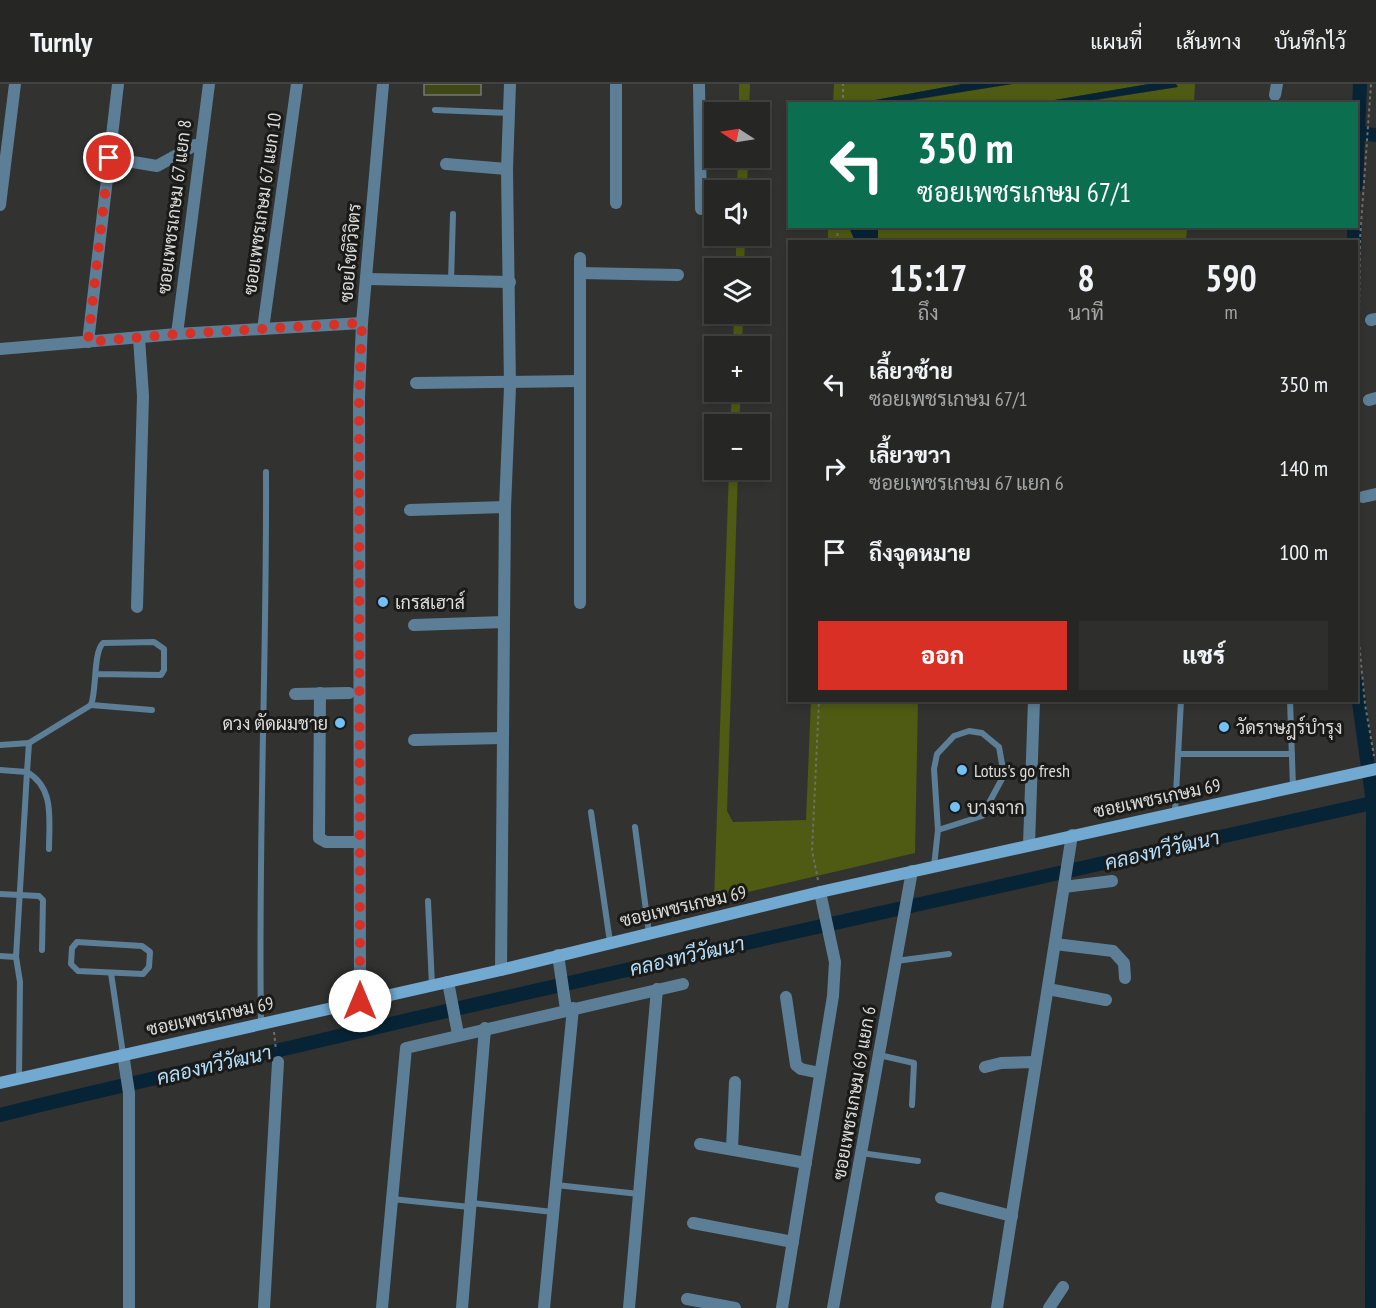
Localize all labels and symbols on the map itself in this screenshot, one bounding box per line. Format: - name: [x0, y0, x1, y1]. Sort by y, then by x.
- north arrow: [704, 102, 770, 168]
- street label: ซอยเพชรเกษม 67 แยก 10: [238, 112, 286, 296]
- street label: ซอยเพชรเกษม 67 แยก 8: [152, 119, 196, 295]
- pin: [83, 132, 134, 183]
- street label: ซอยโชติวิจิตร: [333, 202, 366, 304]
- place label: เกรสเฮาส์: [395, 590, 465, 614]
- marker: เกรสเฮาส์: [376, 595, 390, 609]
- place label: ดวง ตัดผมชาย: [222, 712, 328, 735]
- place label: วัดราษฎร์บำรุง: [1236, 715, 1342, 740]
- marker: ดวง ตัดผมชาย: [333, 716, 347, 730]
- marker: วัดราษฎร์บำรุง: [1217, 720, 1231, 734]
- place label: Lotus's go fresh: [974, 759, 1070, 782]
- marker: Lotus's go fresh: [955, 763, 969, 777]
- street label: ซอยเพชรเกษม 69: [1091, 773, 1223, 823]
- place label: บางจาก: [967, 796, 1025, 819]
- marker: บางจาก: [948, 800, 962, 814]
- water label: คลองทวีวัฒนา: [1102, 824, 1222, 876]
- street label: ซอยเพชรเกษม 69: [617, 880, 749, 932]
- water label: คลองทวีวัฒนา: [627, 930, 747, 982]
- position arrow: [328, 969, 392, 1033]
- street label: ซอยเพชรเกษม 69: [144, 991, 276, 1041]
- street label: ซอยเพชรเกษม 69 แยก 6: [827, 1004, 881, 1182]
- water label: คลองทวีวัฒนา: [154, 1039, 274, 1091]

